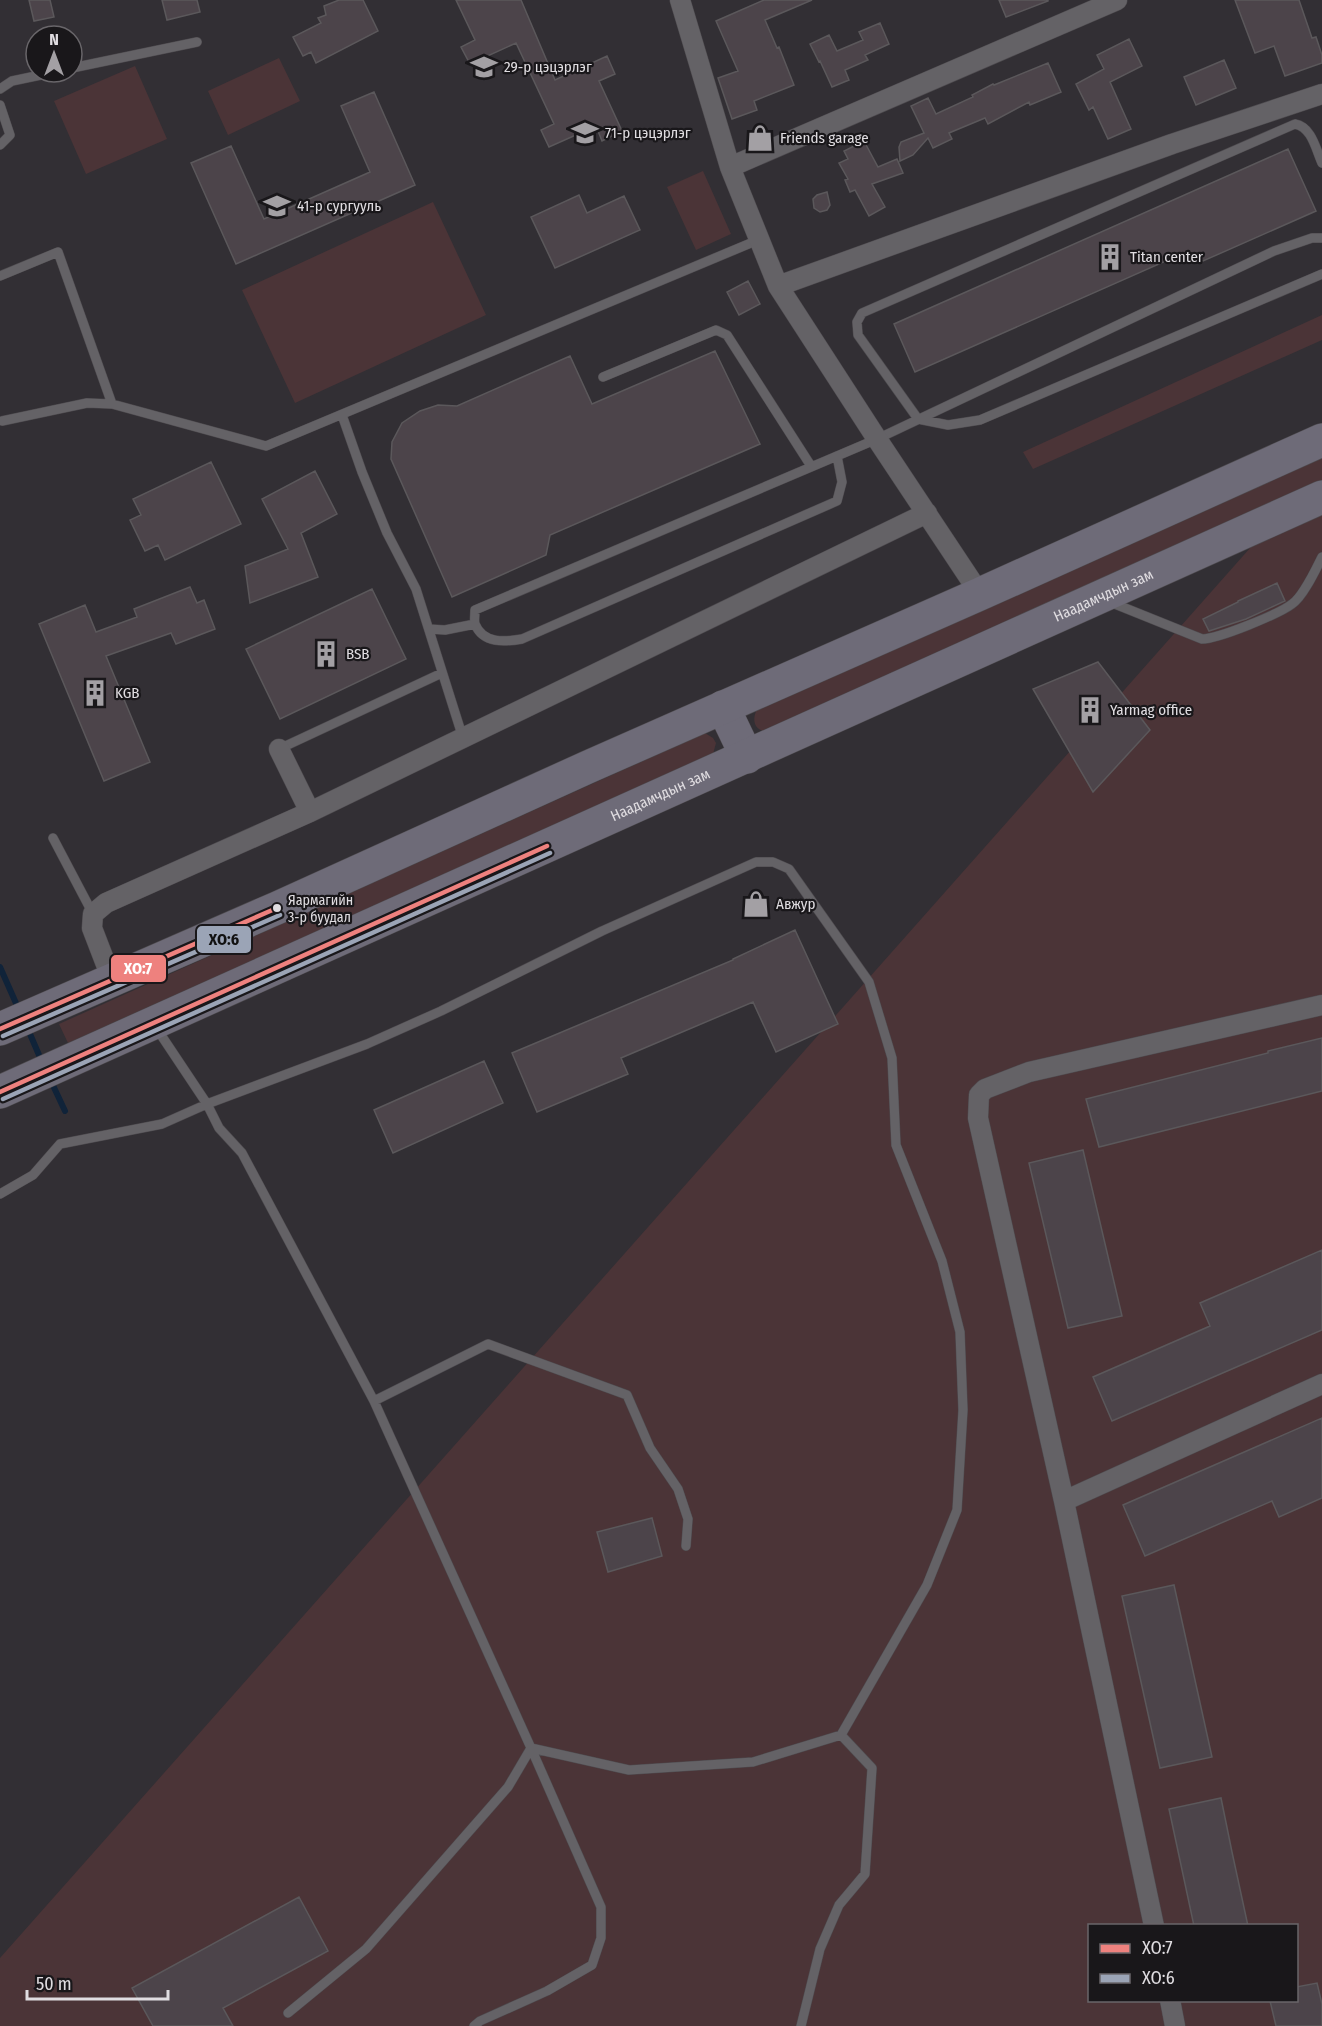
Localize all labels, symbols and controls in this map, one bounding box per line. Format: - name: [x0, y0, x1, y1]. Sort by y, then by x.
- north arrow: [24, 24, 84, 84]
- text: N: [49, 30, 59, 49]
- school or university icon: 29-р цэцэрлэг: [469, 52, 499, 82]
- place label: 29-р цэцэрлэг: [504, 58, 592, 76]
- school or university icon: 71-р цэцэрлэг: [570, 118, 600, 148]
- shop icon: Friends garage: [745, 123, 775, 153]
- place label: 71-р цэцэрлэг: [605, 124, 691, 142]
- place label: Friends garage: [780, 129, 869, 147]
- school or university icon: 41-р сургууль: [262, 191, 292, 221]
- place label: 41-р сургууль: [297, 197, 381, 215]
- building icon: Titan center: [1095, 242, 1125, 272]
- place label: Titan center: [1130, 248, 1204, 266]
- street label: Наадамчдын зам: [1051, 565, 1156, 626]
- building icon: BSB: [311, 639, 341, 669]
- place label: BSB: [346, 645, 370, 663]
- building icon: KGB: [80, 678, 110, 708]
- place label: KGB: [115, 684, 140, 702]
- building icon: Yarmag office: [1075, 695, 1105, 725]
- place label: Yarmag office: [1110, 701, 1192, 719]
- street label: Наадамчдын зам: [608, 765, 713, 825]
- shop icon: Авжур: [741, 889, 771, 919]
- place label: Яармагийн 3-р буудал: [288, 892, 353, 926]
- place label: Авжур: [776, 895, 816, 913]
- marker: Яармагийн 3-р буудал: [271, 902, 283, 914]
- line badge: ХО:6: [196, 925, 252, 954]
- text: ХО:6: [208, 930, 239, 949]
- line badge: ХО:7: [110, 954, 167, 983]
- text: ХО:7: [123, 959, 152, 978]
- legend: [1088, 1924, 1298, 2002]
- text: ХО:7: [1142, 1937, 1173, 1959]
- scale bar: [27, 1963, 168, 2001]
- text: ХО:6: [1142, 1967, 1175, 1989]
- text: 50 m: [36, 1973, 72, 1995]

